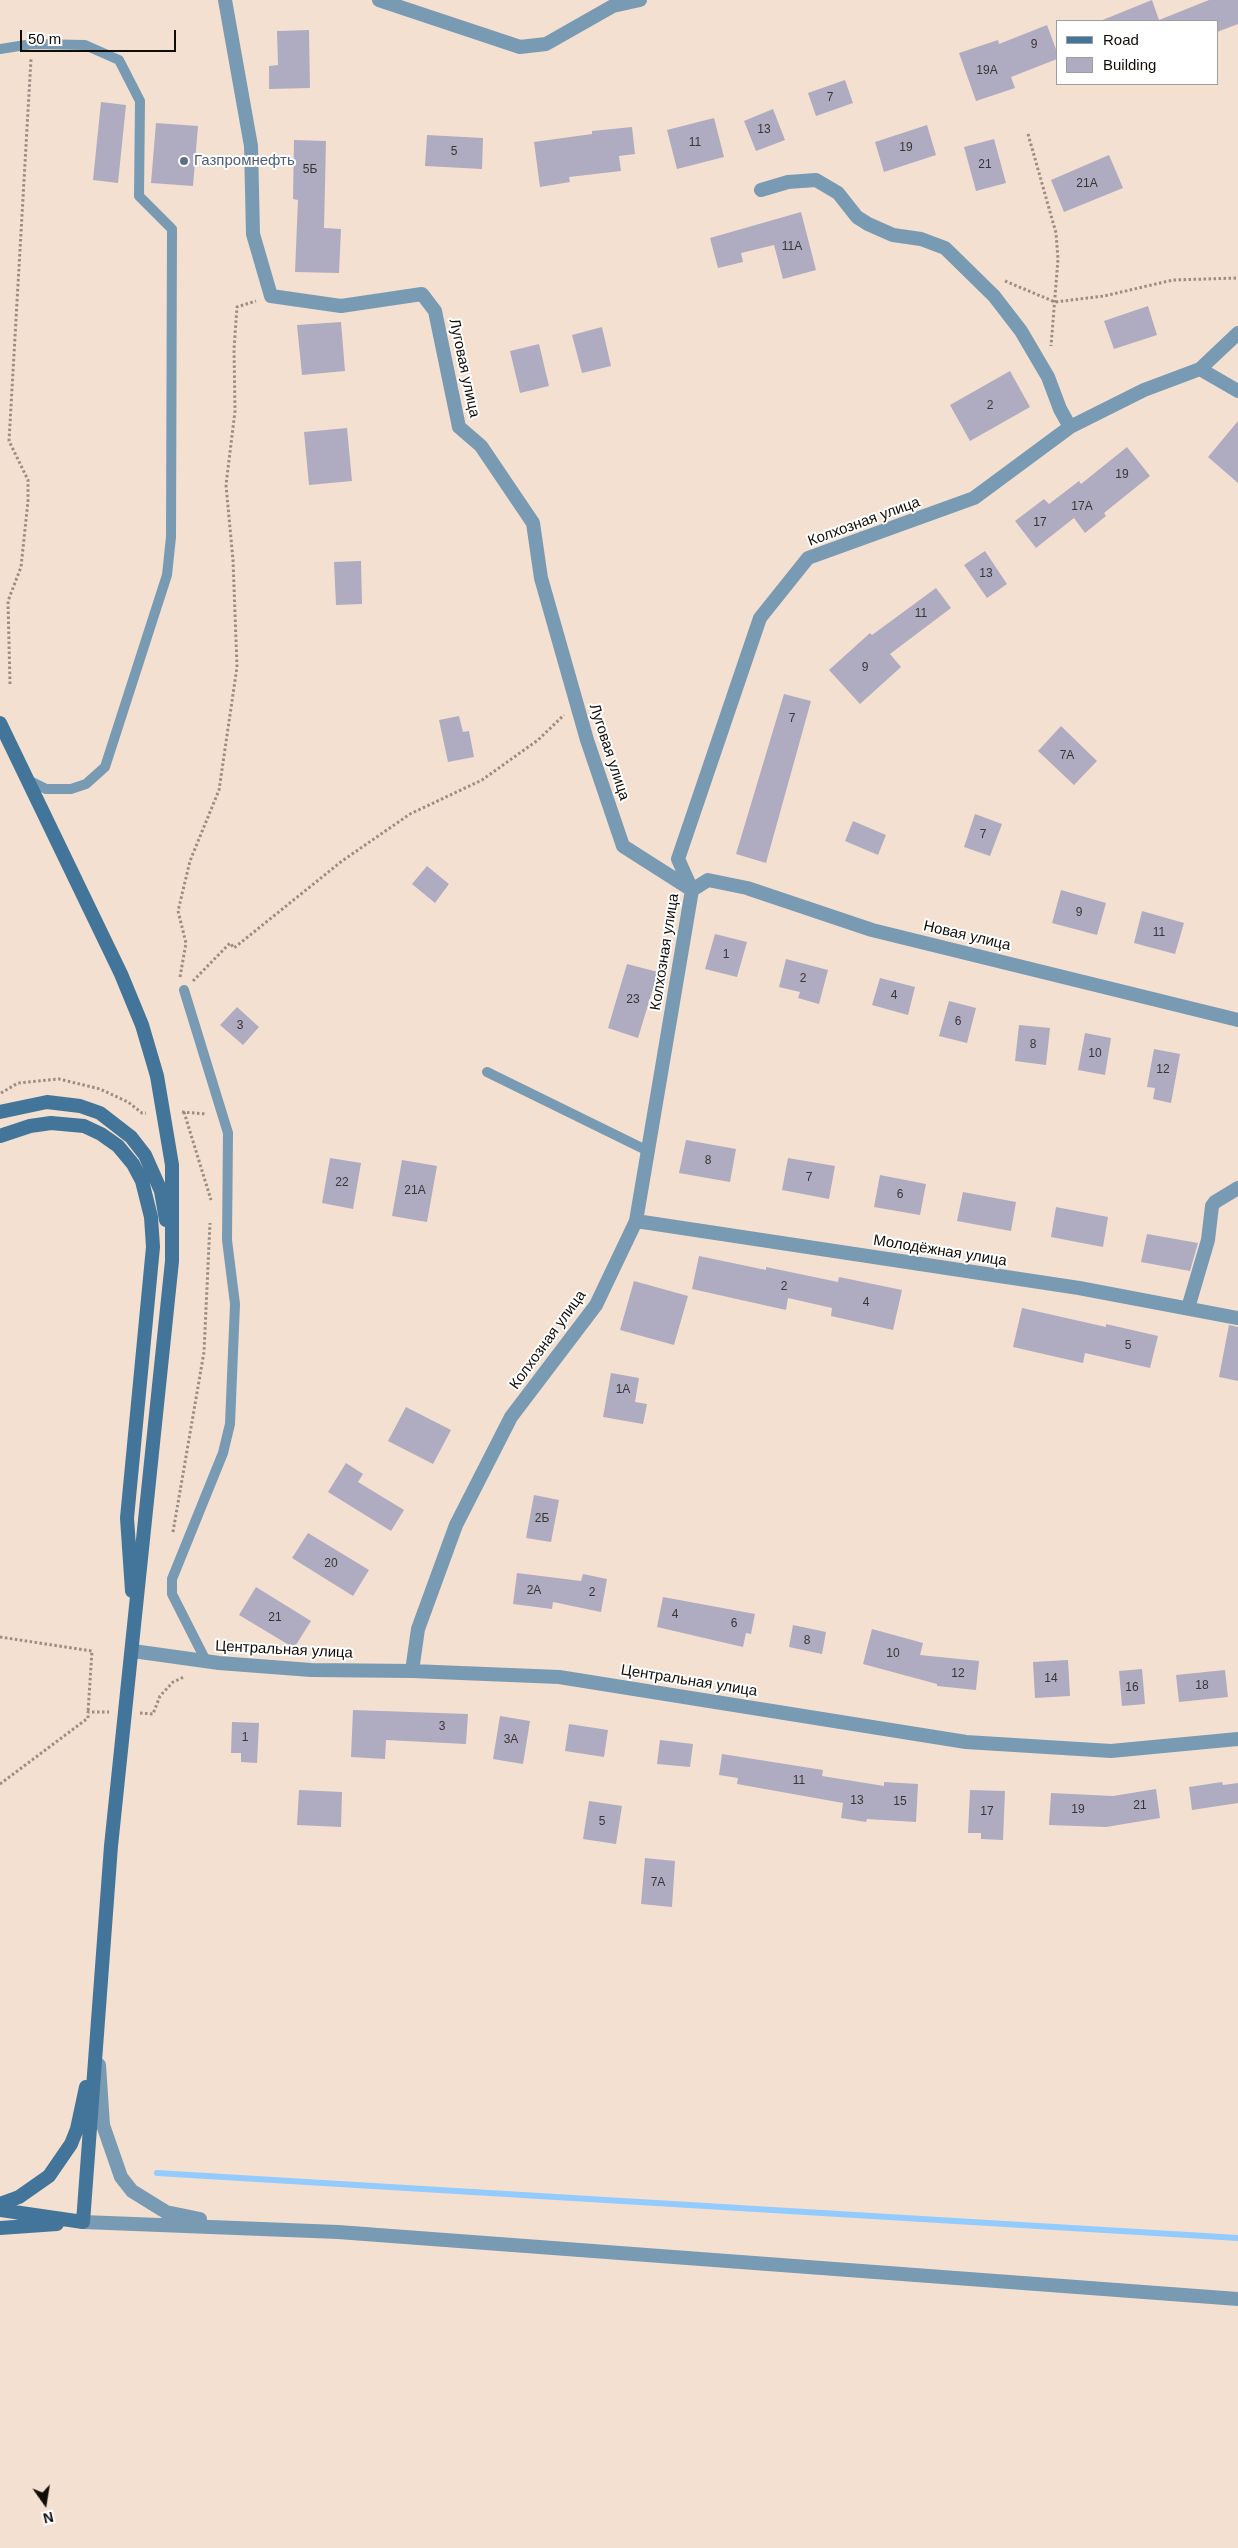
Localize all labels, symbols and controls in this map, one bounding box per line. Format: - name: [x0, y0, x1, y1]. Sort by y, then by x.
- scale bar: [22, 20, 179, 52]
- legend: [1056, 20, 1218, 85]
- text: 50 m: [28, 30, 61, 47]
- text: Road: [1103, 31, 1139, 48]
- house number: 9: [1031, 38, 1037, 52]
- text: Building: [1103, 56, 1156, 73]
- house number: 19А: [976, 64, 998, 78]
- house number: 7: [827, 91, 833, 105]
- house number: 13: [757, 123, 771, 137]
- house number: 11: [689, 136, 701, 150]
- house number: 19: [899, 141, 913, 155]
- house number: 5: [451, 145, 457, 159]
- place label: Газпромнефть: [194, 152, 295, 170]
- marker: Газпромнефть: [178, 155, 190, 167]
- house number: 21: [978, 158, 992, 172]
- house number: 5Б: [303, 163, 317, 177]
- house number: 21А: [1076, 177, 1098, 191]
- house number: 11А: [782, 240, 802, 254]
- street label: Луговая улица: [445, 317, 483, 419]
- house number: 2: [987, 399, 993, 413]
- house number: 19: [1115, 468, 1129, 482]
- street label: Колхозная улица: [805, 493, 923, 551]
- house number: 17А: [1071, 500, 1093, 514]
- house number: 17: [1033, 516, 1047, 530]
- house number: 13: [979, 567, 993, 581]
- house number: 11: [915, 607, 927, 621]
- house number: 9: [862, 661, 868, 675]
- street label: Луговая улица: [585, 701, 633, 803]
- house number: 7: [789, 712, 795, 726]
- house number: 7А: [1060, 749, 1074, 763]
- house number: 7: [980, 828, 986, 842]
- street label: Колхозная улица: [647, 892, 683, 1012]
- house number: 9: [1076, 906, 1082, 920]
- street label: Новая улица: [922, 917, 1012, 955]
- house number: 11: [1153, 926, 1165, 940]
- house number: 1: [723, 948, 729, 962]
- house number: 2: [800, 972, 806, 986]
- house number: 4: [891, 989, 897, 1003]
- house number: 23: [626, 993, 640, 1007]
- house number: 6: [955, 1015, 961, 1029]
- house number: 3: [237, 1019, 243, 1033]
- house number: 8: [1030, 1038, 1036, 1052]
- house number: 10: [1088, 1047, 1102, 1061]
- house number: 12: [1156, 1063, 1170, 1077]
- house number: 8: [705, 1154, 711, 1168]
- house number: 7: [806, 1171, 812, 1185]
- house number: 22: [335, 1176, 349, 1190]
- house number: 21А: [404, 1184, 426, 1198]
- house number: 6: [897, 1188, 903, 1202]
- street label: Молодёжная улица: [872, 1232, 1008, 1270]
- house number: 2: [781, 1280, 787, 1294]
- street label: Колхозная улица: [506, 1287, 590, 1393]
- house number: 4: [863, 1296, 869, 1310]
- house number: 5: [1125, 1339, 1131, 1353]
- house number: 1А: [616, 1383, 630, 1397]
- house number: 2Б: [535, 1512, 549, 1526]
- house number: 20: [324, 1557, 338, 1571]
- house number: 2А: [527, 1584, 541, 1598]
- house number: 2: [589, 1586, 595, 1600]
- house number: 4: [672, 1608, 678, 1622]
- house number: 21: [268, 1611, 282, 1625]
- house number: 6: [731, 1617, 737, 1631]
- house number: 8: [804, 1634, 810, 1648]
- street label: Центральная улица: [215, 1637, 353, 1663]
- house number: 10: [886, 1647, 900, 1661]
- street label: Центральная улица: [619, 1661, 759, 1701]
- house number: 12: [951, 1667, 965, 1681]
- house number: 14: [1044, 1672, 1058, 1686]
- house number: 18: [1195, 1679, 1209, 1693]
- house number: 16: [1125, 1681, 1139, 1695]
- house number: 3: [439, 1720, 445, 1734]
- house number: 1: [242, 1731, 248, 1745]
- house number: 3А: [504, 1733, 518, 1747]
- house number: 11: [793, 1774, 805, 1788]
- house number: 13: [850, 1794, 864, 1808]
- house number: 15: [893, 1795, 907, 1809]
- house number: 21: [1133, 1799, 1147, 1813]
- house number: 19: [1071, 1803, 1085, 1817]
- house number: 17: [980, 1805, 994, 1819]
- house number: 5: [599, 1815, 605, 1829]
- house number: 7А: [651, 1876, 665, 1890]
- north arrow: [20, 2478, 70, 2528]
- text: N: [42, 2509, 55, 2527]

